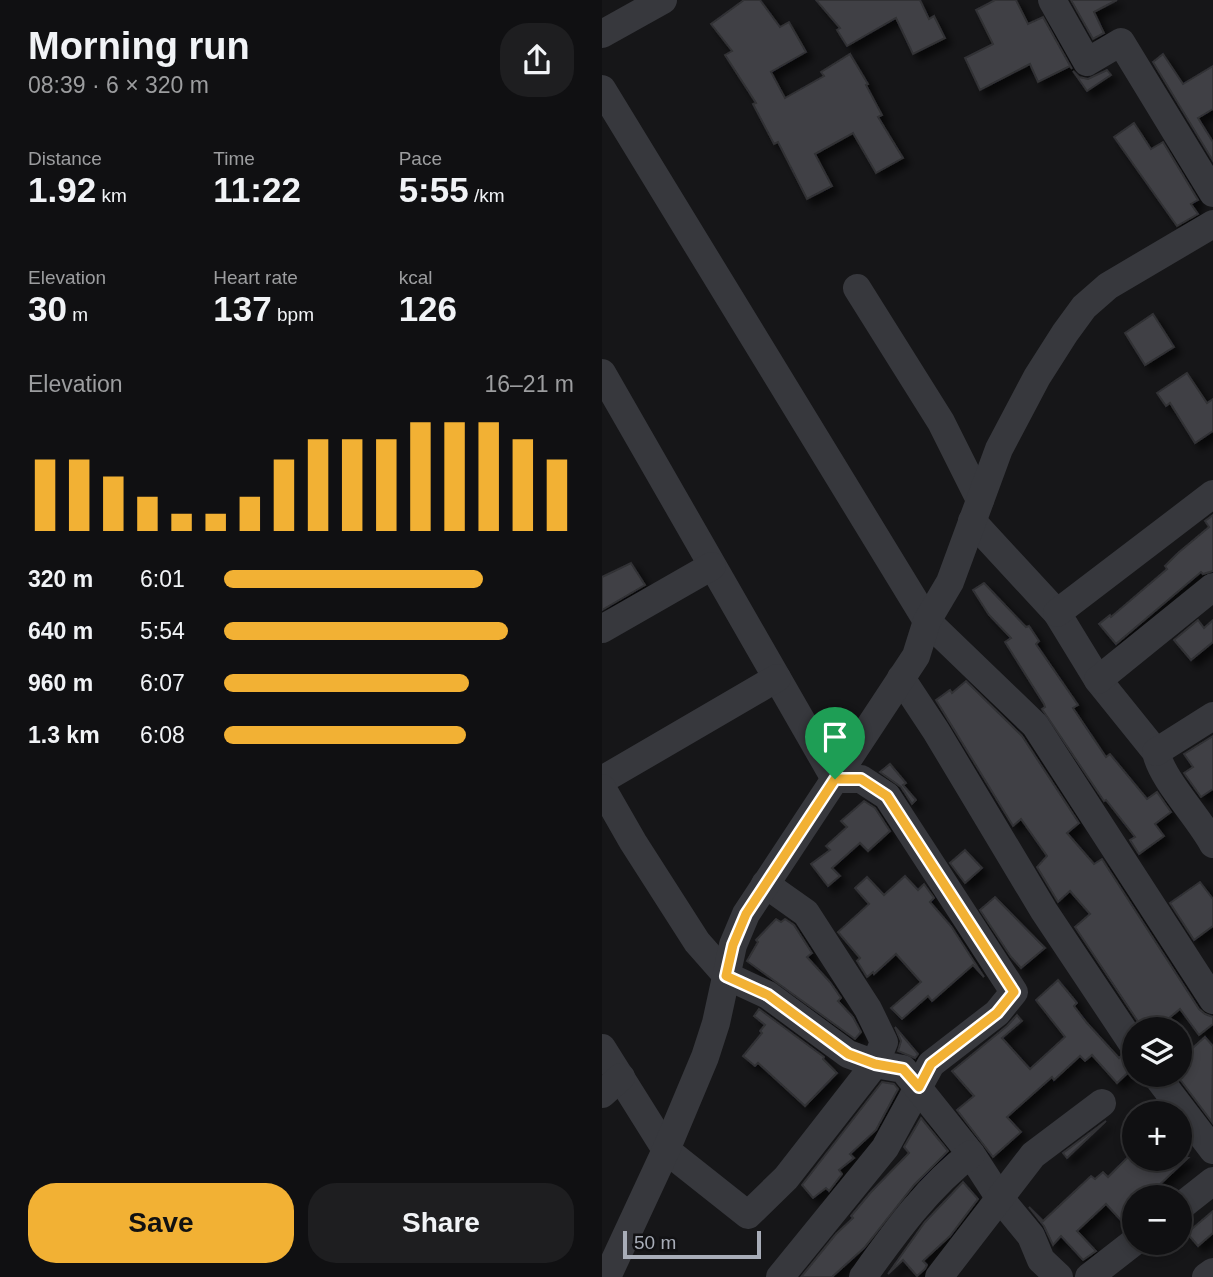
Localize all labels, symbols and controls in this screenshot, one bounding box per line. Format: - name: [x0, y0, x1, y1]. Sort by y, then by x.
- button: share: [500, 23, 574, 97]
- text: Morning run: [28, 25, 250, 67]
- text: 08:39 · 6 × 320 m: [28, 72, 209, 98]
- text: Distance: [28, 148, 102, 169]
- text: Time: [213, 148, 255, 169]
- text: Pace: [399, 148, 442, 169]
- text: 1.92: [28, 170, 96, 209]
- text: 11:22: [213, 170, 301, 209]
- text: 5:55: [399, 170, 469, 209]
- text: km: [96, 185, 127, 206]
- text: /km: [469, 185, 505, 206]
- text: Elevation: [28, 267, 106, 288]
- text: Heart rate: [213, 267, 298, 288]
- text: kcal: [399, 267, 432, 288]
- text: 30: [28, 289, 67, 328]
- text: 137: [213, 289, 272, 328]
- text: 126: [399, 289, 457, 328]
- text: m: [67, 304, 88, 325]
- text: bpm: [272, 304, 314, 325]
- text: Elevation: [28, 371, 123, 397]
- text: 16–21 m: [484, 371, 574, 397]
- text: 320 m: [28, 566, 93, 592]
- text: 6:01: [140, 566, 185, 592]
- text: 640 m: [28, 618, 93, 644]
- text: 5:54: [140, 618, 185, 644]
- text: 960 m: [28, 670, 93, 696]
- text: 6:07: [140, 670, 185, 696]
- pin: [805, 707, 865, 779]
- icon: arrive: [816, 718, 854, 756]
- text: 1.3 km: [28, 722, 100, 748]
- text: 6:08: [140, 722, 185, 748]
- map controls: [1122, 1017, 1192, 1255]
- button: layers: [1122, 1017, 1192, 1087]
- button: +: [1122, 1101, 1192, 1171]
- button: Save: [28, 1183, 294, 1263]
- button: Share: [308, 1183, 574, 1263]
- button: −: [1122, 1185, 1192, 1255]
- scale bar: [623, 1228, 761, 1260]
- text: 50 m: [634, 1232, 676, 1253]

